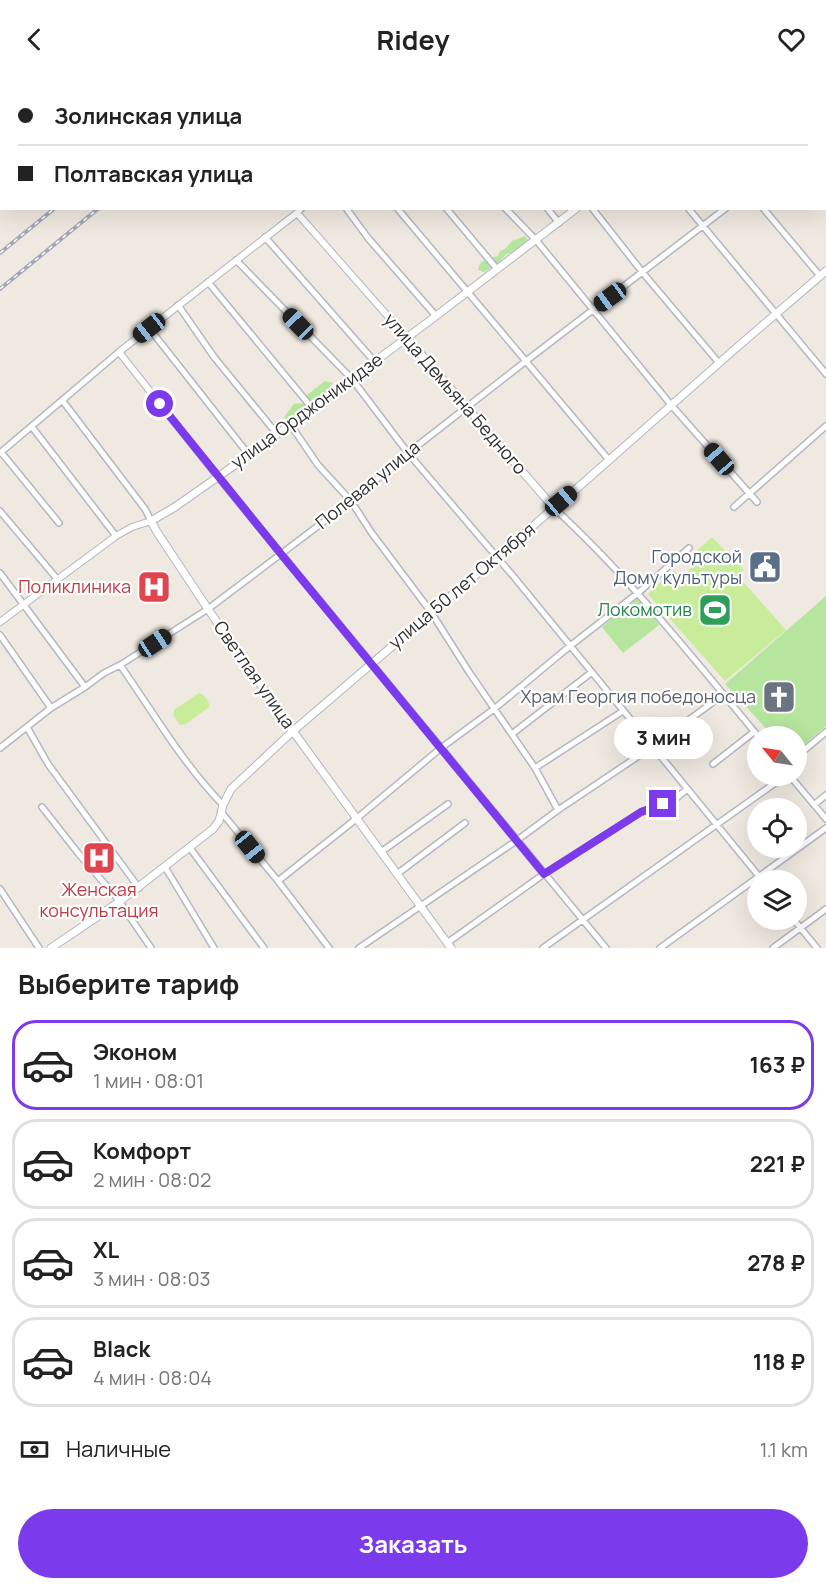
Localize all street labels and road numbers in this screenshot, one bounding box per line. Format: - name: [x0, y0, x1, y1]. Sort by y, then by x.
- street label: улица Демьяна Бедного: [379, 308, 533, 479]
- street label: улица Орджоникидзе: [226, 347, 387, 473]
- street label: Полевая улица: [310, 435, 425, 534]
- street label: улица 50 лет Октября: [383, 517, 540, 654]
- street label: Светлая улица: [209, 616, 301, 733]

